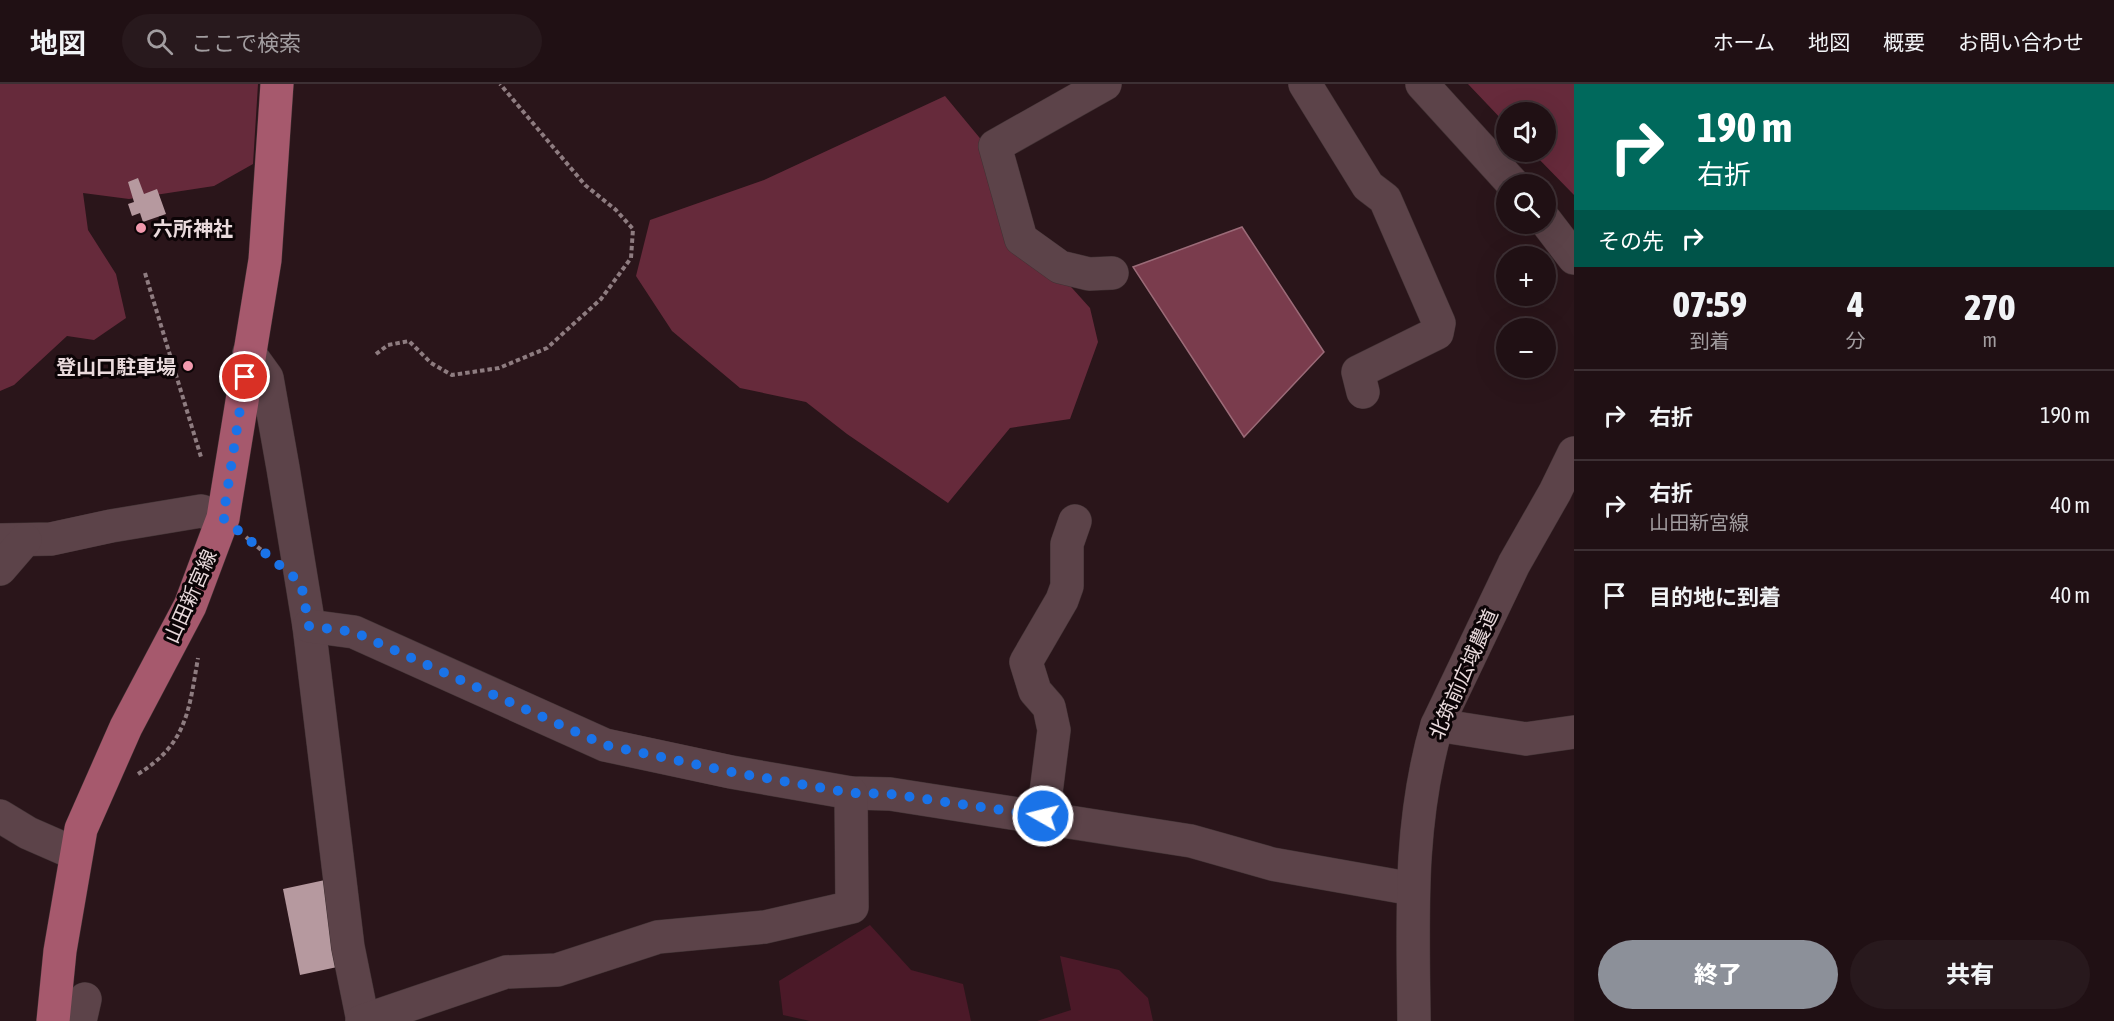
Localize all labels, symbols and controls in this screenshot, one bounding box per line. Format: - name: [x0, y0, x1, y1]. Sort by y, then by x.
- search box: [122, 14, 542, 68]
- icon: search: [143, 25, 176, 58]
- text: 地図: [30, 27, 86, 59]
- text: ここで検索: [191, 30, 301, 56]
- text: ホーム: [1713, 30, 1775, 54]
- text: 地図: [1808, 30, 1850, 54]
- text: 概要: [1883, 30, 1925, 54]
- text: お問い合わせ: [1958, 30, 2084, 54]
- map controls: [1496, 102, 1556, 378]
- button: sound: [1496, 102, 1556, 162]
- text: 190 m: [1697, 103, 1792, 151]
- icon: right: [1598, 108, 1676, 186]
- text: 右折: [1697, 159, 1751, 190]
- button: search: [1496, 174, 1556, 234]
- place label: 六所神社: [153, 217, 233, 240]
- marker: 六所神社: [134, 221, 148, 235]
- icon: right: [1676, 222, 1709, 255]
- text: その先: [1598, 228, 1664, 254]
- button: +: [1496, 246, 1556, 306]
- text: 07:59: [1673, 283, 1747, 325]
- text: 4: [1847, 283, 1864, 325]
- text: 270: [1964, 286, 2015, 328]
- button: −: [1496, 318, 1556, 378]
- text: m: [1983, 328, 1997, 351]
- text: 到着: [1690, 329, 1730, 352]
- text: 分: [1846, 329, 1866, 352]
- pin: [219, 351, 270, 402]
- place label: 登山口駐車場: [56, 355, 176, 378]
- marker: 登山口駐車場: [181, 359, 195, 373]
- icon: arrive: [228, 360, 261, 393]
- icon: right: [1598, 399, 1631, 432]
- text: 190 m: [2040, 402, 2090, 428]
- text: 右折: [1649, 404, 1693, 430]
- text: 右折: [1649, 480, 1693, 506]
- icon: right: [1598, 489, 1631, 522]
- text: 40 m: [2050, 492, 2090, 518]
- text: 山田新宮線: [1649, 511, 1749, 534]
- street label: 山田新宮線: [159, 546, 221, 646]
- icon: arrive: [1598, 579, 1631, 612]
- text: 40 m: [2050, 582, 2090, 608]
- text: 目的地に到着: [1649, 584, 1781, 610]
- street label: 北筑前広域農道: [1424, 605, 1502, 743]
- position arrow: [1011, 784, 1075, 848]
- button: 終了: [1598, 940, 1838, 1009]
- button: 共有: [1850, 940, 2090, 1009]

